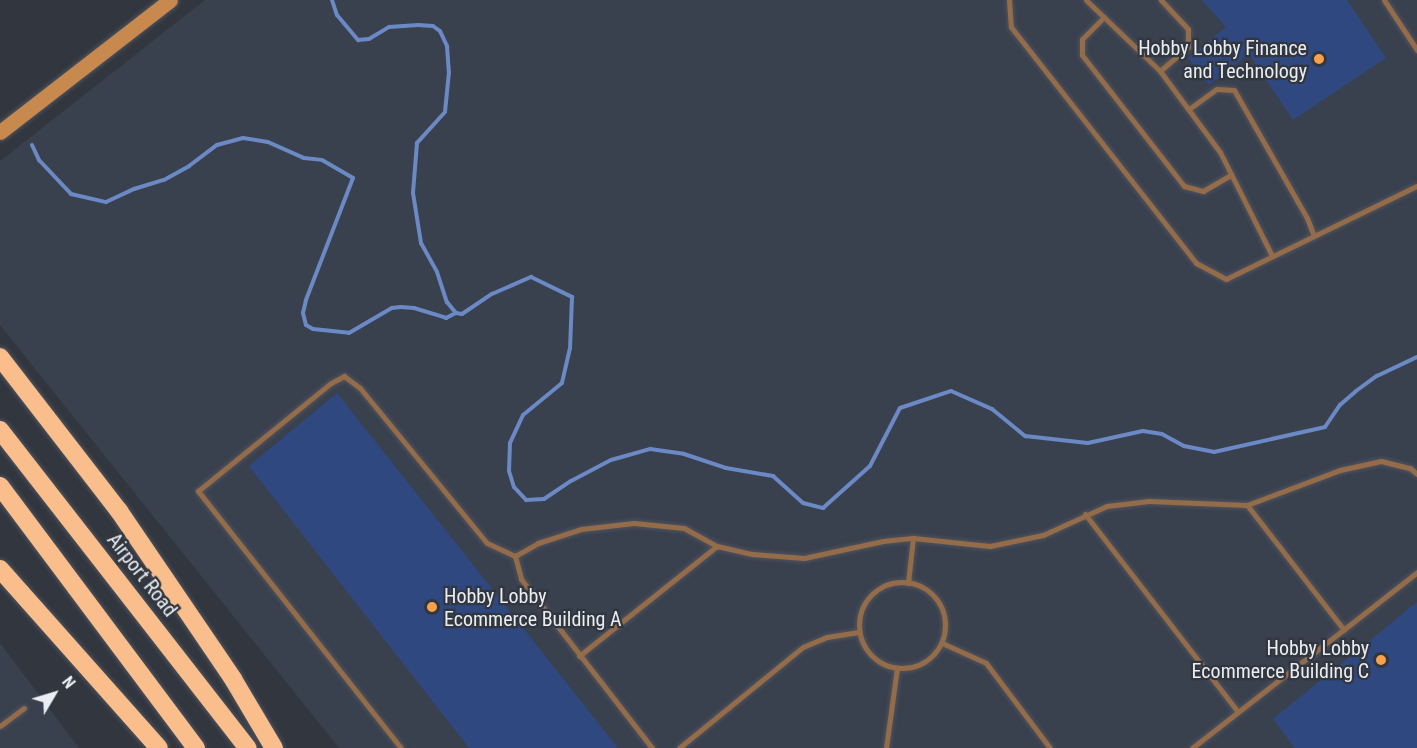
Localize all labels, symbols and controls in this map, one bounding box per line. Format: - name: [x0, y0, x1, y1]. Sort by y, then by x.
- place label: Hobby Lobby Finance and Technology: [1138, 36, 1307, 83]
- marker: Hobby Lobby Finance and Technology: [1312, 52, 1326, 66]
- street label: Airport Road: [102, 528, 182, 622]
- place label: Hobby Lobby Ecommerce Building A: [444, 584, 622, 631]
- marker: Hobby Lobby Ecommerce Building A: [425, 600, 439, 614]
- place label: Hobby Lobby Ecommerce Building C: [1192, 636, 1369, 683]
- marker: Hobby Lobby Ecommerce Building C: [1374, 653, 1388, 667]
- north arrow: [24, 664, 84, 724]
- text: N: [58, 673, 79, 692]

